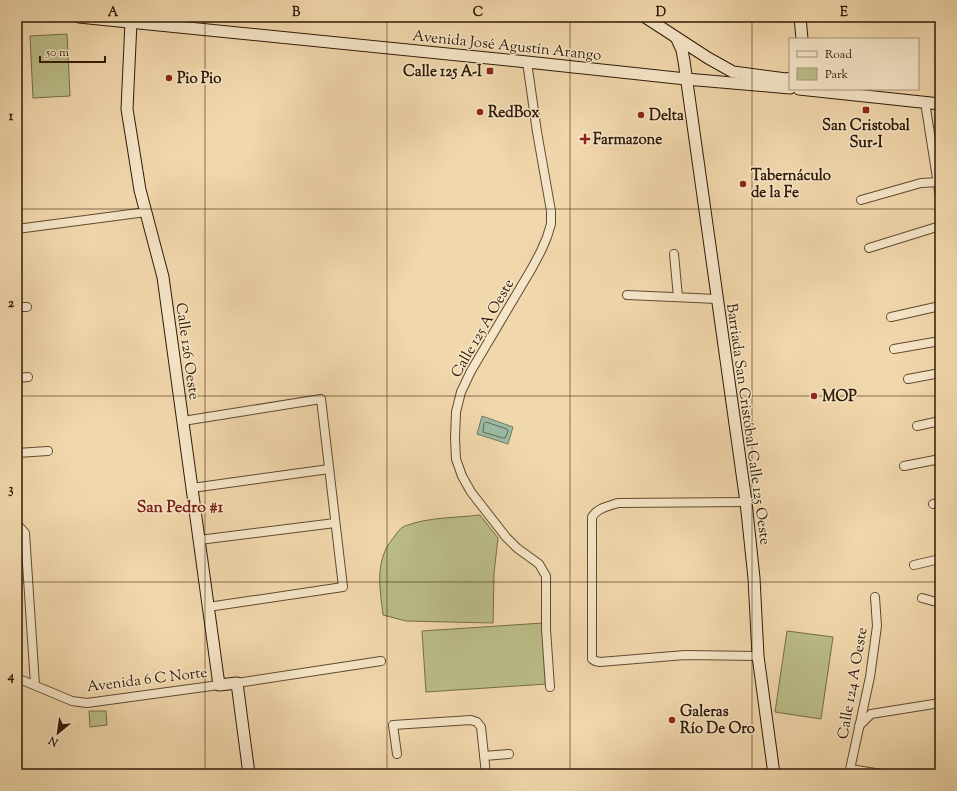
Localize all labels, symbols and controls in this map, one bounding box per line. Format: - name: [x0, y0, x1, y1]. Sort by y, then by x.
- text: A: [108, 4, 119, 22]
- text: B: [292, 4, 301, 22]
- text: C: [473, 4, 483, 22]
- text: D: [656, 4, 666, 22]
- text: E: [840, 4, 848, 22]
- street label: Avenida José Agustín Arango: [411, 26, 602, 67]
- scale bar: [40, 38, 105, 64]
- legend: [789, 38, 919, 90]
- text: 50 m: [45, 44, 69, 62]
- text: Road: [825, 46, 852, 64]
- place label: Calle 125 A-I: [403, 62, 482, 83]
- marker: Calle 125 A-I: [485, 66, 495, 76]
- text: Park: [825, 66, 848, 84]
- place label: Pio Pio: [177, 69, 221, 90]
- marker: Pio Pio: [164, 73, 174, 83]
- place label: RedBox: [488, 103, 540, 124]
- marker: San Cristobal Sur-I: [861, 105, 871, 115]
- place label: Delta: [649, 106, 684, 127]
- marker: RedBox: [475, 107, 485, 117]
- text: 1: [9, 108, 14, 126]
- marker: Delta: [636, 110, 646, 120]
- place label: San Cristobal Sur-I: [822, 116, 911, 154]
- place label: Farmazone: [593, 130, 662, 151]
- marker: Farmazone: [580, 134, 590, 144]
- place label: Tabernáculo de la Fe: [751, 166, 831, 204]
- marker: Tabernáculo de la Fe: [738, 179, 748, 189]
- street label: Calle 125 A Oeste: [446, 276, 520, 382]
- text: 2: [8, 295, 15, 313]
- street label: Calle 126 Oeste: [169, 301, 204, 401]
- street label: Barriada San Cristóbal Calle 125 Oeste: [720, 302, 775, 546]
- place label: MOP: [822, 387, 857, 408]
- marker: MOP: [809, 391, 819, 401]
- text: 3: [8, 481, 14, 499]
- district label: San Pedro #1: [137, 497, 224, 520]
- street label: Calle 124 A Oeste: [833, 626, 874, 741]
- street label: Avenida 6 C Norte: [86, 663, 209, 698]
- text: 4: [7, 668, 15, 686]
- place label: Galeras Río De Oro: [680, 702, 755, 740]
- north arrow: [38, 713, 78, 753]
- marker: Galeras Río De Oro: [667, 715, 677, 725]
- text: N: [46, 732, 62, 750]

